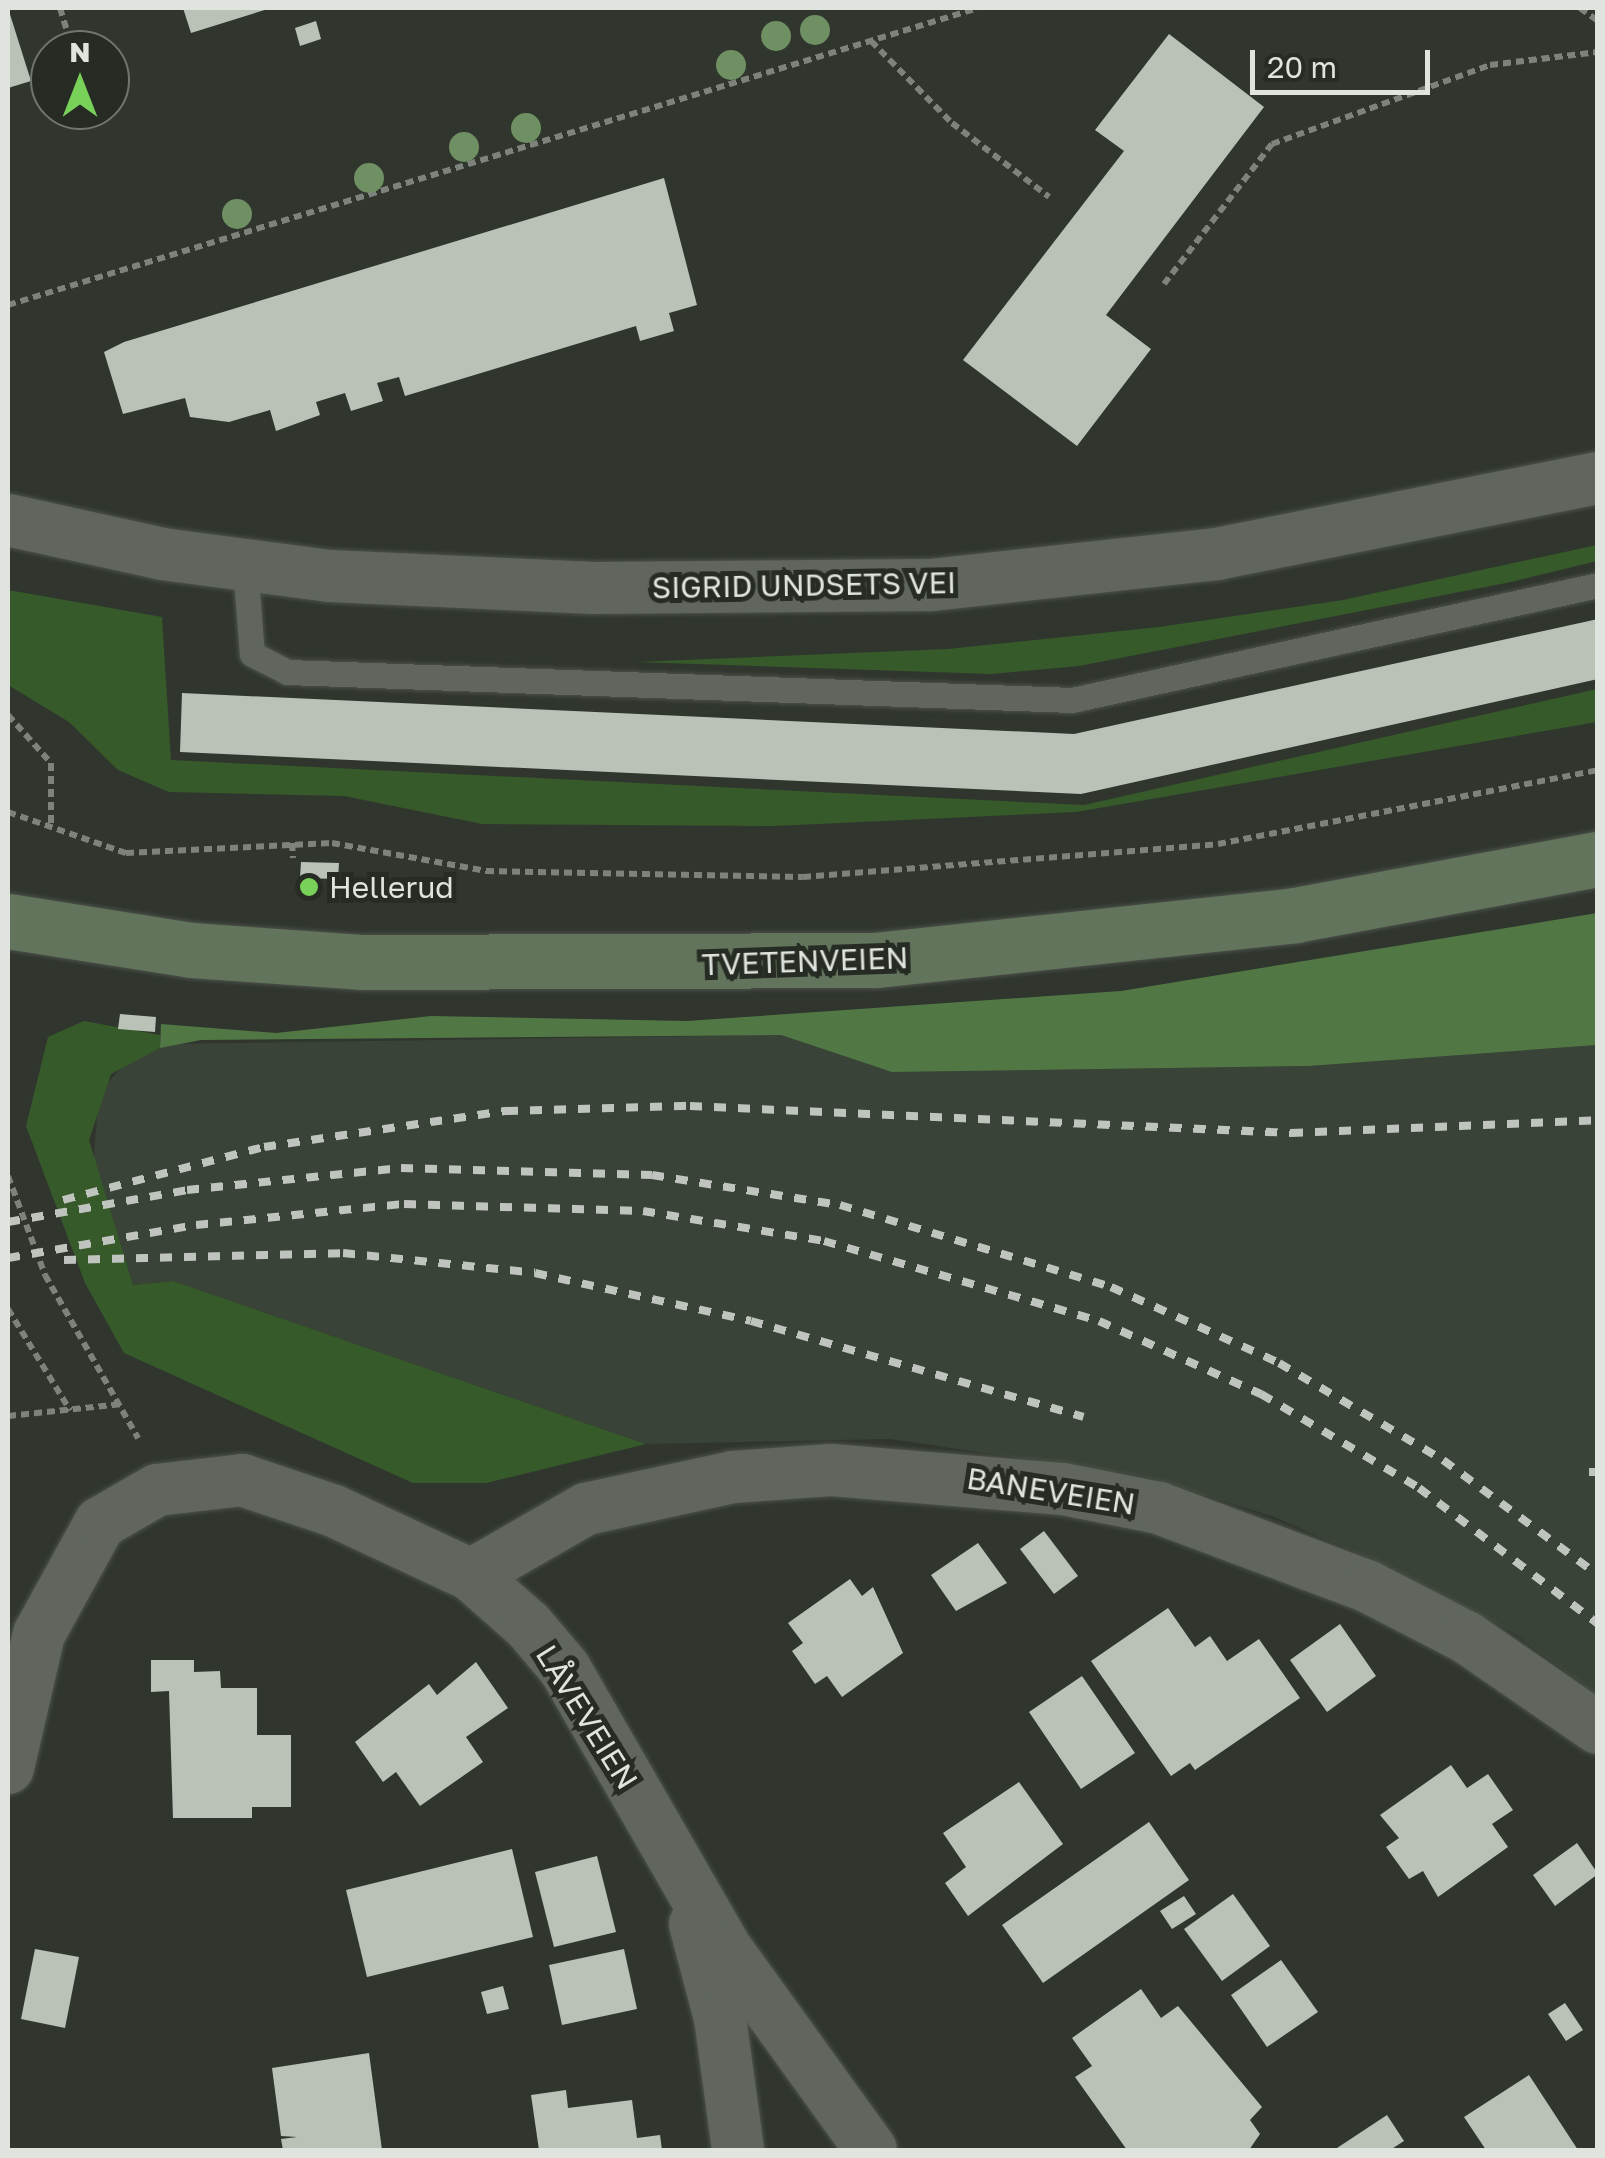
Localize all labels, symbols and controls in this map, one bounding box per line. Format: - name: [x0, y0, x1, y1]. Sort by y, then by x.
- north arrow: [30, 30, 130, 130]
- scale bar: [1255, 30, 1435, 92]
- text: N: [69, 35, 91, 68]
- text: 20 m: [1267, 49, 1337, 85]
- street label: SIGRID UNDSETS VEI: [652, 564, 956, 606]
- place label: Hellerud: [329, 869, 454, 905]
- marker: Hellerud: [298, 876, 320, 898]
- street label: TVETENVEIEN: [701, 939, 909, 983]
- street label: BANEVEIEN: [964, 1460, 1138, 1522]
- street label: LÅVEVEIEN: [529, 1638, 645, 1796]

